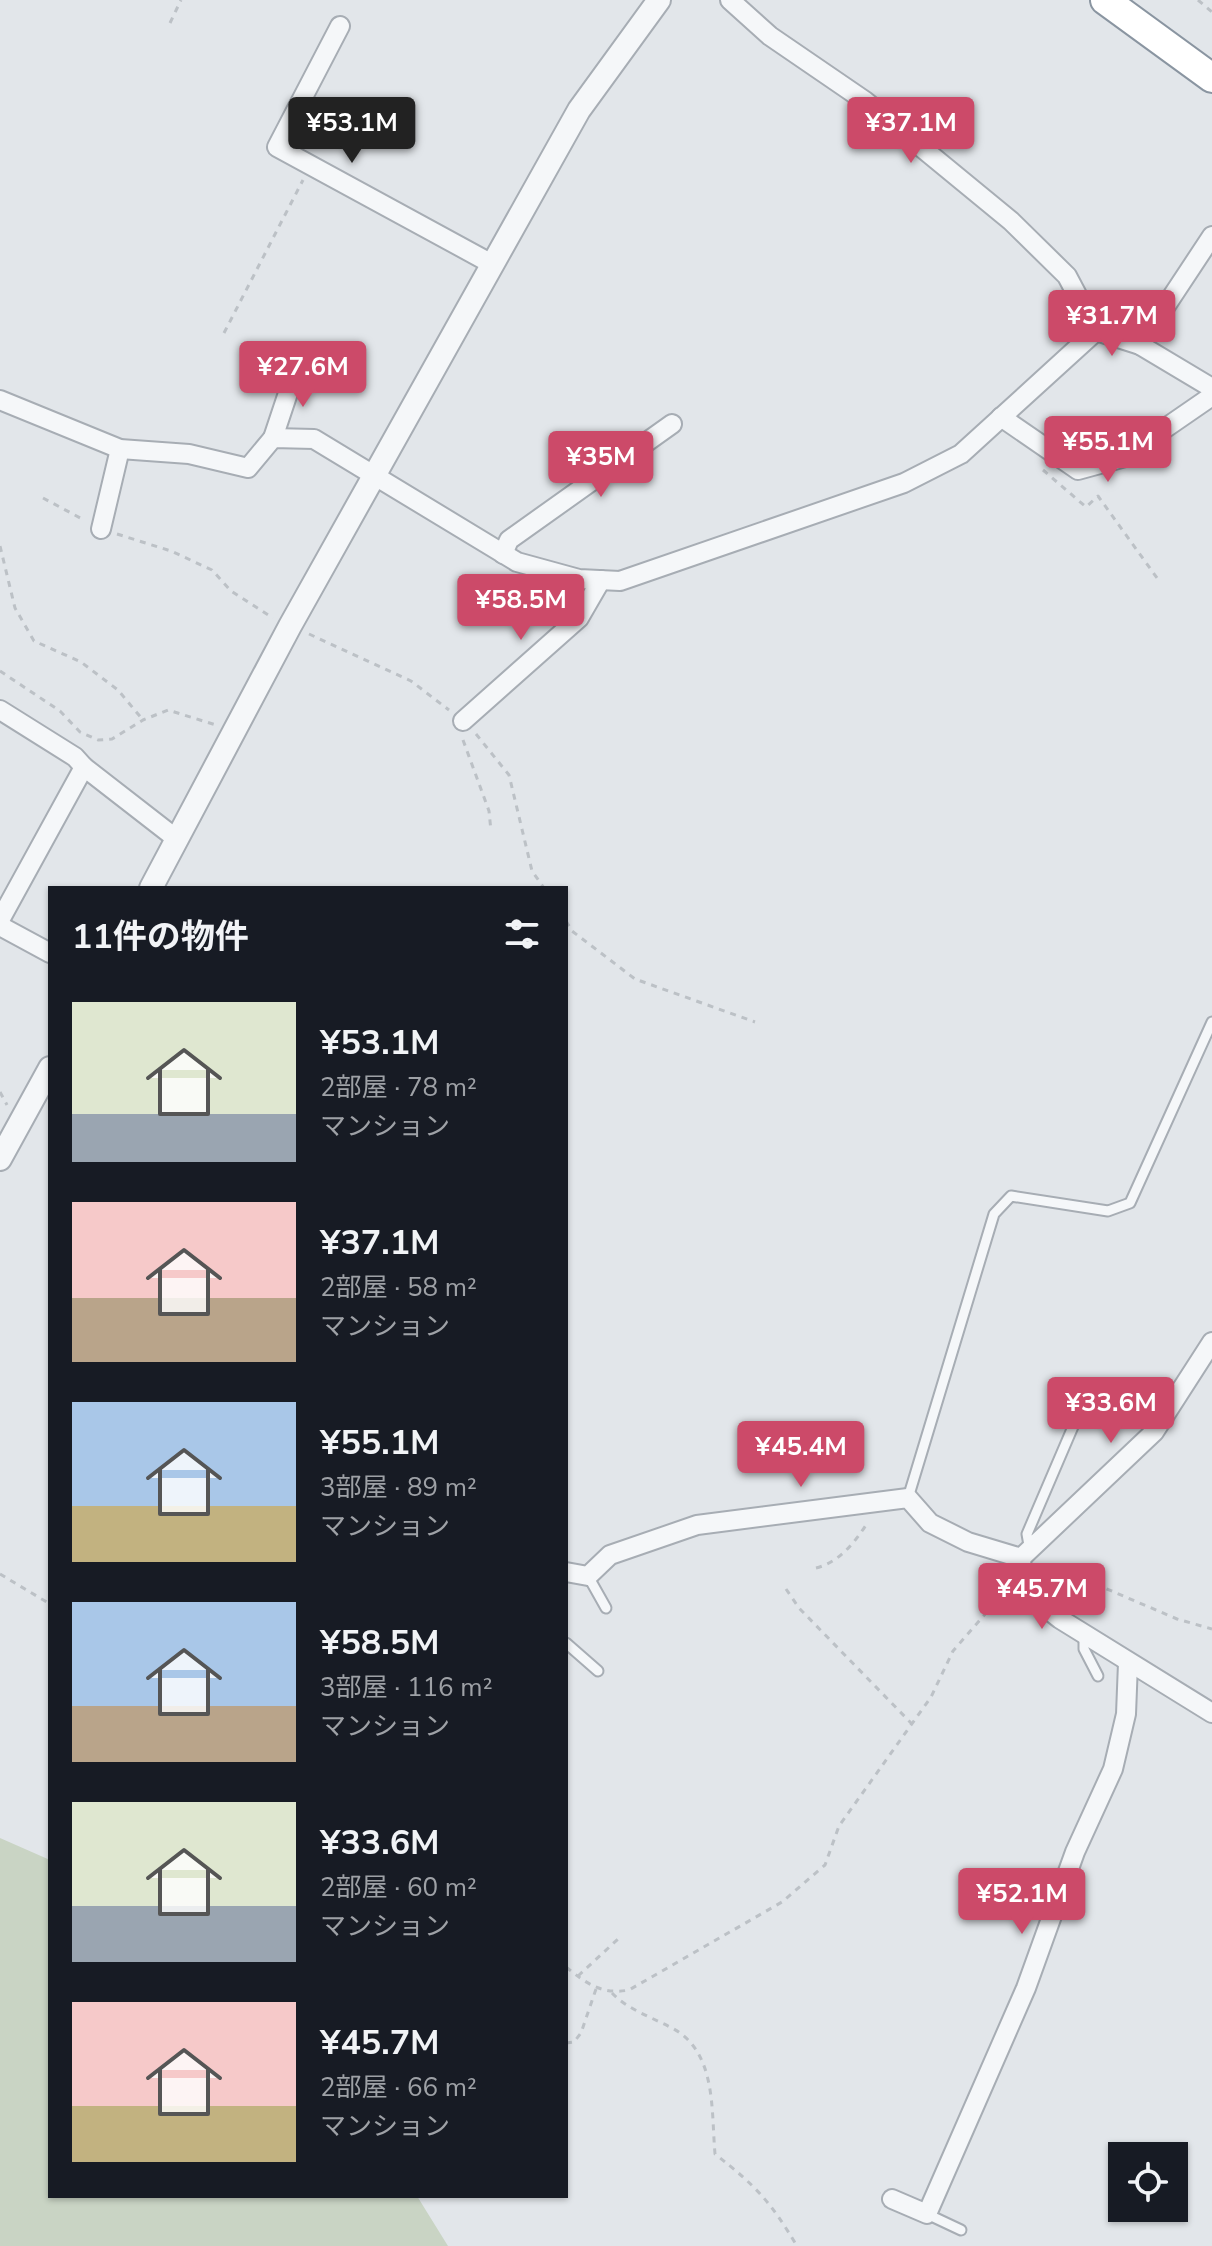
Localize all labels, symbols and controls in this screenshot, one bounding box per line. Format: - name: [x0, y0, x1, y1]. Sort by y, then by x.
- pin: ¥53.1M: [287, 97, 417, 165]
- pin: ¥37.1M: [846, 97, 976, 165]
- text: ¥53.1M: [306, 105, 398, 140]
- text: ¥37.1M: [865, 105, 957, 140]
- pin: ¥31.7M: [1047, 290, 1177, 358]
- text: ¥31.7M: [1066, 298, 1158, 333]
- pin: ¥27.6M: [238, 341, 368, 409]
- text: ¥27.6M: [257, 349, 349, 384]
- pin: ¥55.1M: [1043, 416, 1173, 484]
- text: ¥55.1M: [1062, 424, 1154, 459]
- pin: ¥35M: [554, 431, 648, 499]
- text: ¥35M: [566, 439, 636, 474]
- pin: ¥58.5M: [456, 574, 586, 642]
- text: ¥58.5M: [475, 582, 567, 617]
- icon: filters: [500, 912, 544, 956]
- text: 11件の物件: [72, 914, 249, 960]
- text: ¥53.1M: [320, 1020, 440, 1066]
- icon: home: [136, 1034, 232, 1130]
- text: 2部屋 · 78 m²: [320, 1070, 477, 1105]
- text: マンション: [320, 1109, 450, 1144]
- text: ¥37.1M: [320, 1220, 440, 1266]
- icon: home: [136, 1234, 232, 1330]
- text: 2部屋 · 58 m²: [320, 1270, 477, 1305]
- text: マンション: [320, 1309, 450, 1344]
- pin: ¥33.6M: [1046, 1377, 1176, 1445]
- text: ¥33.6M: [1065, 1385, 1157, 1420]
- text: ¥55.1M: [320, 1420, 440, 1466]
- pin: ¥45.4M: [736, 1421, 866, 1489]
- text: ¥45.4M: [755, 1429, 847, 1464]
- icon: home: [136, 1434, 232, 1530]
- text: 3部屋 · 89 m²: [320, 1470, 477, 1505]
- text: マンション: [320, 1509, 450, 1544]
- pin: ¥45.7M: [977, 1563, 1107, 1631]
- text: ¥45.7M: [996, 1571, 1088, 1606]
- text: ¥58.5M: [320, 1620, 440, 1666]
- icon: home: [136, 1634, 232, 1730]
- text: 3部屋 · 116 m²: [320, 1670, 493, 1705]
- text: マンション: [320, 1709, 450, 1744]
- text: ¥33.6M: [320, 1820, 440, 1866]
- icon: home: [136, 1834, 232, 1930]
- pin: ¥52.1M: [957, 1868, 1087, 1936]
- text: 2部屋 · 60 m²: [320, 1870, 477, 1905]
- text: ¥52.1M: [976, 1876, 1068, 1911]
- text: マンション: [320, 1909, 450, 1944]
- text: ¥45.7M: [320, 2020, 440, 2066]
- icon: home: [136, 2034, 232, 2130]
- text: 2部屋 · 66 m²: [320, 2070, 477, 2105]
- text: マンション: [320, 2109, 450, 2144]
- map controls: [1108, 2142, 1188, 2222]
- button: locate: [1108, 2142, 1188, 2222]

